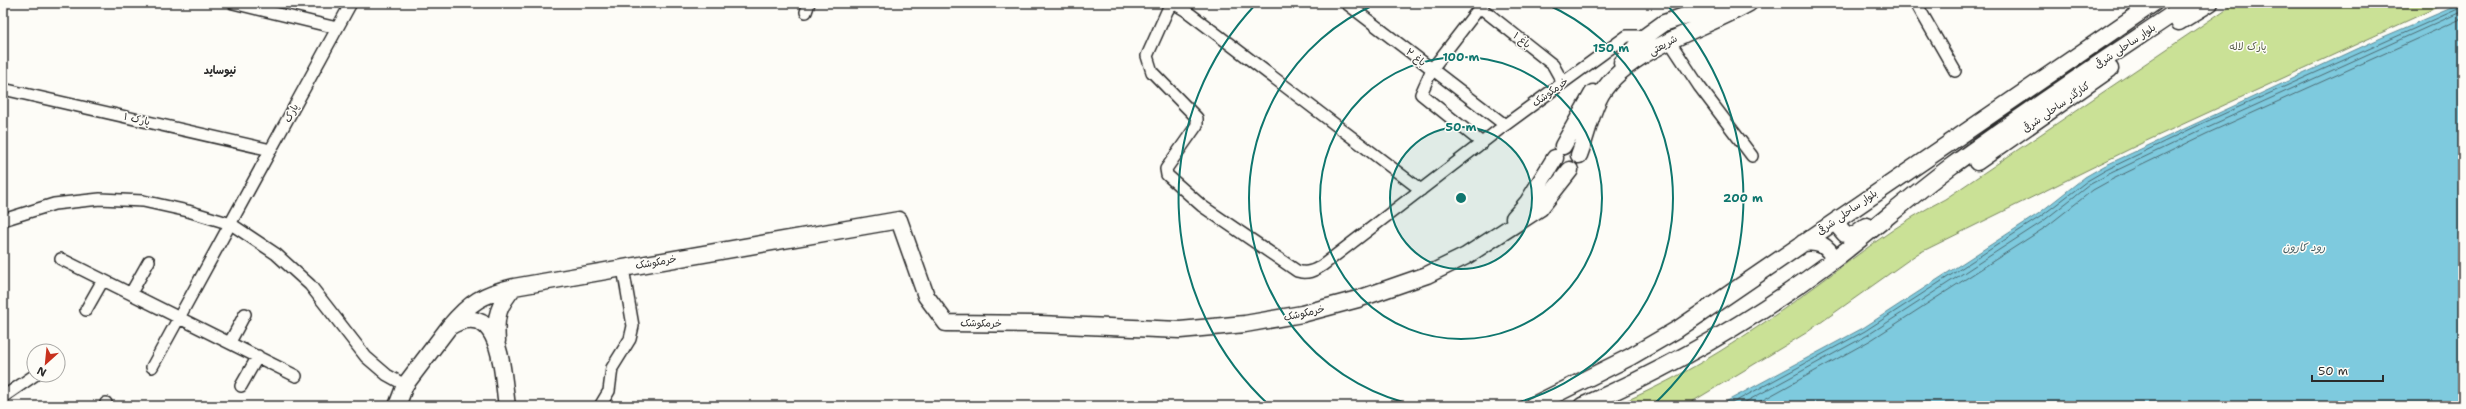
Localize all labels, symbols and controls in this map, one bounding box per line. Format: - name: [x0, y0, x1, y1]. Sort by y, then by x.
- street label: بلوار ساحلی شرقی: [2092, 21, 2159, 72]
- street label: باغ ۱: [1510, 29, 1533, 52]
- street label: شریعتی: [1646, 32, 1680, 59]
- text: 150 m: [1593, 40, 1629, 56]
- park label: پارک لاله: [2230, 40, 2267, 53]
- street label: باغ ۲: [1403, 45, 1429, 70]
- text: 100 m: [1443, 49, 1480, 65]
- district label: نیوساید: [204, 63, 236, 78]
- street label: خرمکوشک: [1529, 74, 1571, 109]
- street label: کنارگذر ساحلی شرقی: [2020, 79, 2093, 136]
- street label: پارک: [281, 101, 301, 125]
- street label: پارک ۱: [123, 110, 151, 128]
- text: 50 m: [1446, 119, 1477, 135]
- street label: بلوار ساحلی شرقی: [1814, 186, 1880, 238]
- text: 200 m: [1723, 190, 1763, 206]
- centre of rings: [1454, 191, 1468, 205]
- water label: رود کارون: [2283, 240, 2325, 255]
- street label: خرمکوشک: [634, 252, 678, 272]
- street label: خرمکوشک: [1282, 302, 1326, 324]
- street label: خرمکوشک: [960, 316, 1002, 330]
- north arrow: [26, 343, 66, 383]
- scale bar: [2312, 357, 2383, 383]
- text: N: [34, 363, 49, 380]
- text: 50 m: [2318, 363, 2348, 379]

